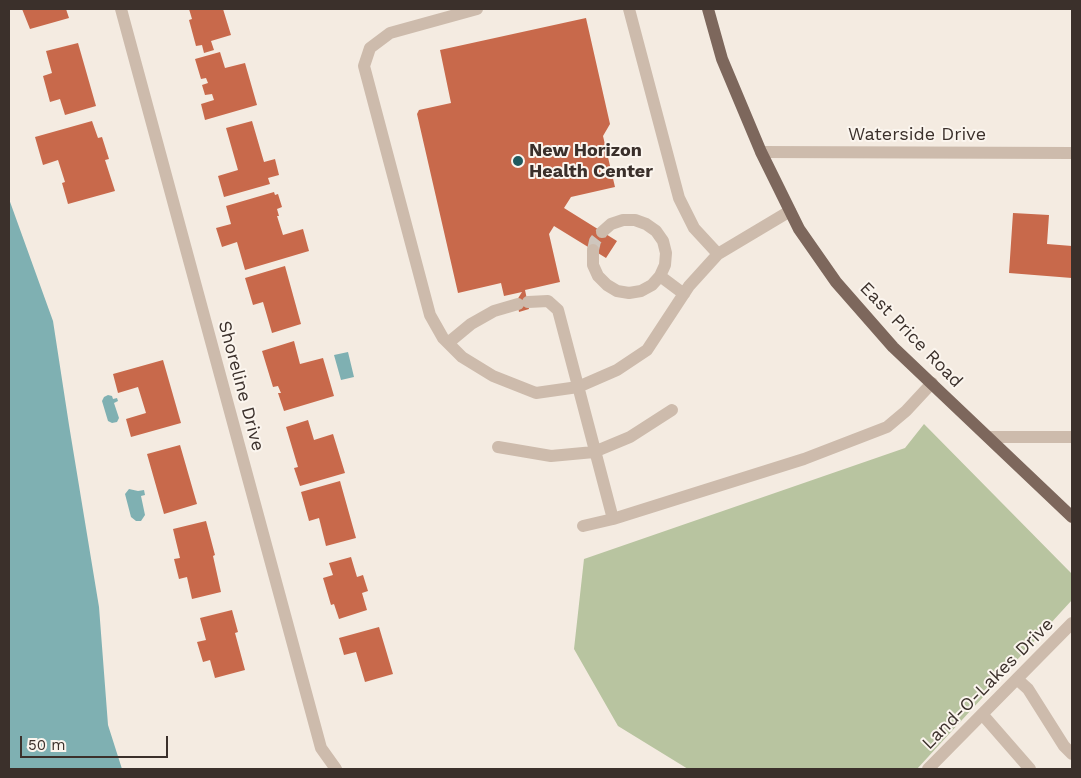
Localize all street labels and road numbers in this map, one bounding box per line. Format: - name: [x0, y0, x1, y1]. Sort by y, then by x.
- street label: Waterside Drive: [848, 124, 986, 146]
- street label: East Price Road: [855, 278, 967, 392]
- street label: Shoreline Drive: [213, 319, 269, 453]
- street label: Land-O-Lakes Drive: [918, 614, 1058, 754]

